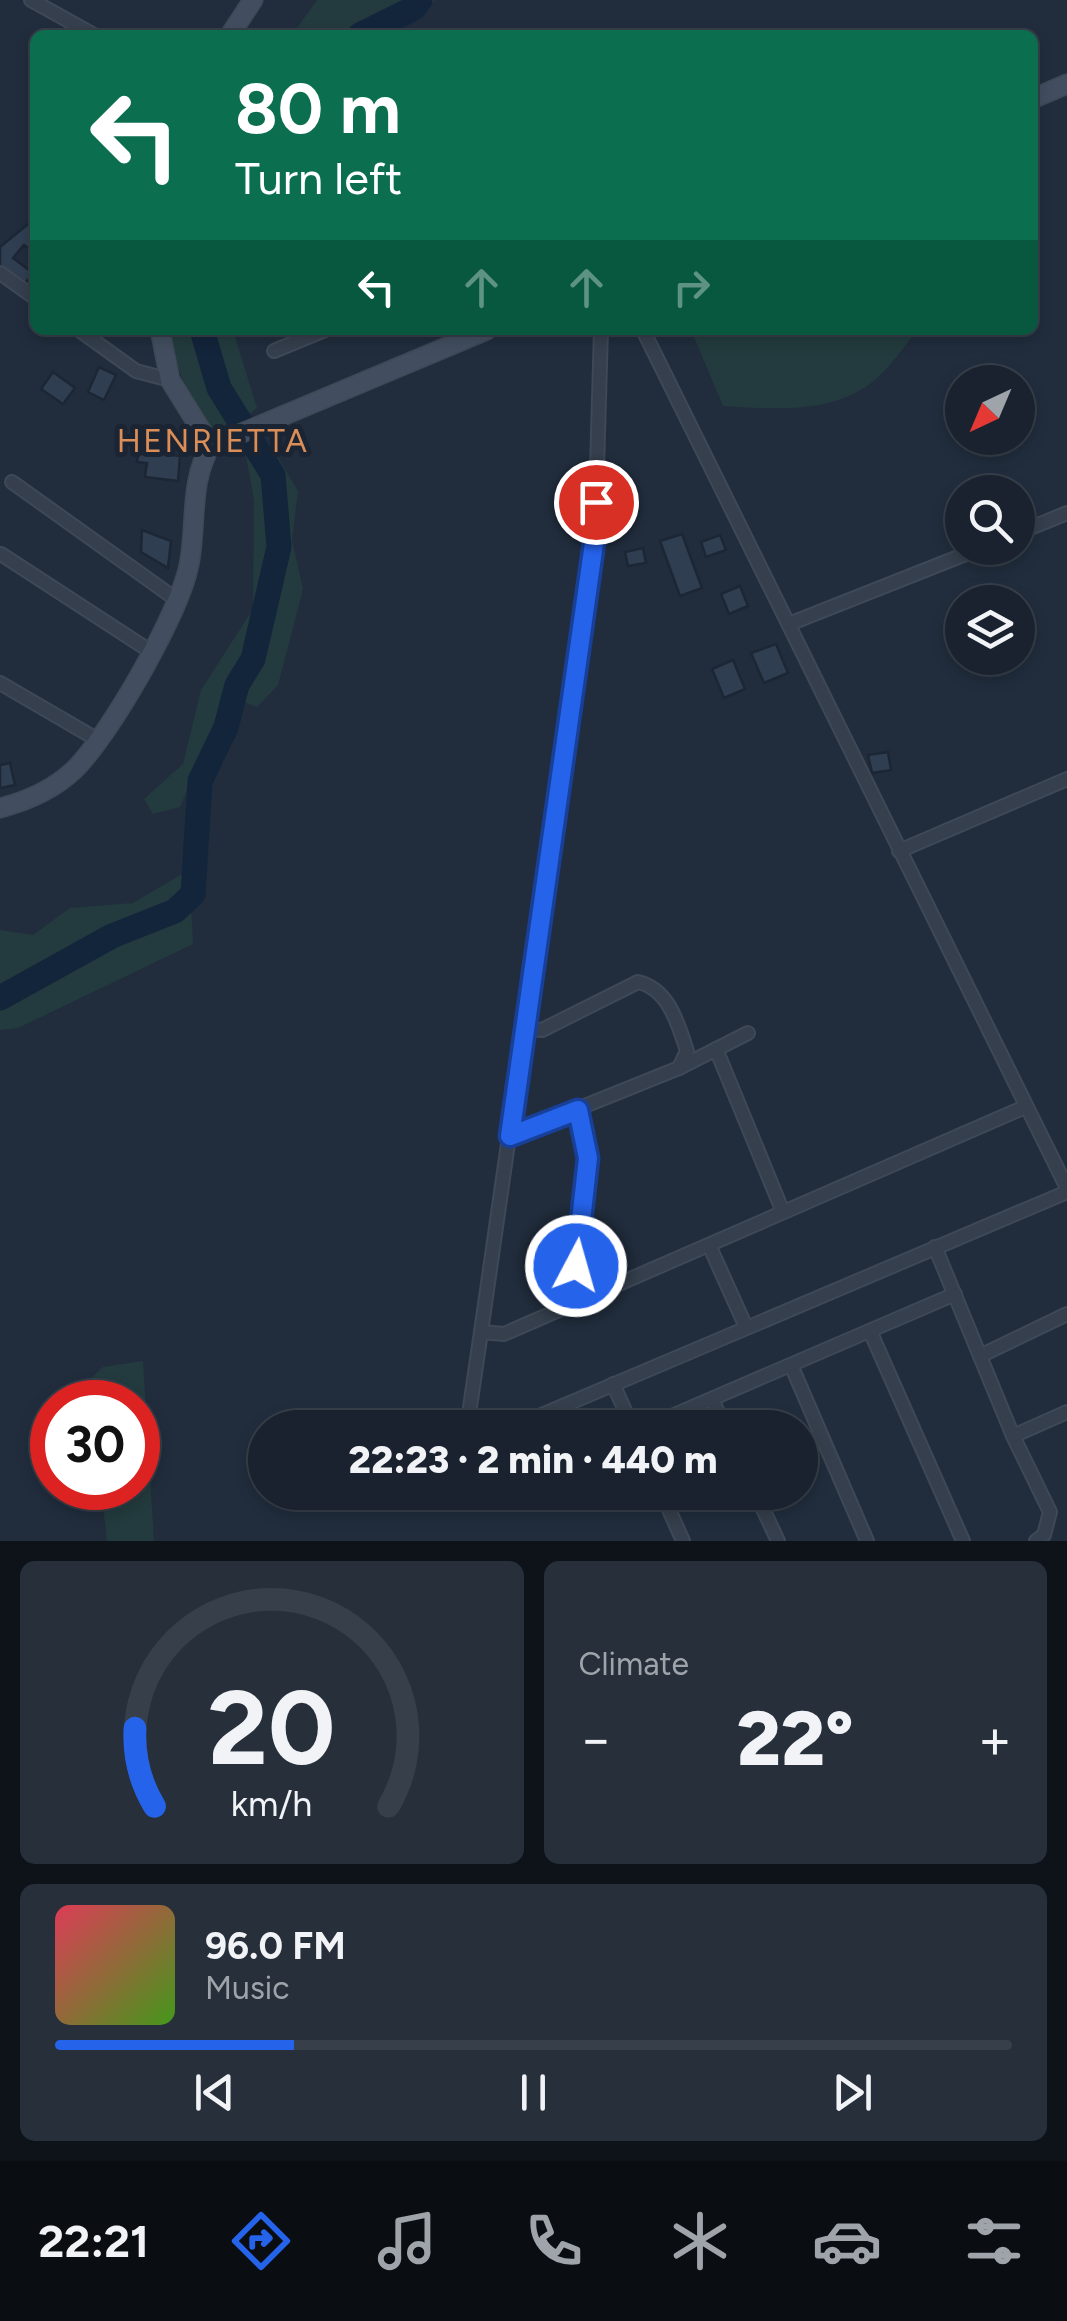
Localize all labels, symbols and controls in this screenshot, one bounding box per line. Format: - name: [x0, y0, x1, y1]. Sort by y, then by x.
- text: 80 m: [235, 66, 401, 151]
- icon: left: [70, 70, 200, 200]
- text: Turn left: [235, 151, 402, 205]
- icon: left: [349, 260, 404, 315]
- icon: ahead: [454, 260, 509, 315]
- icon: ahead: [559, 260, 614, 315]
- icon: right: [664, 260, 719, 315]
- north arrow: [945, 365, 1035, 455]
- map controls: [945, 365, 1035, 675]
- district label: HENRIETTA: [117, 422, 309, 460]
- pin: [554, 460, 639, 545]
- icon: arrive: [569, 475, 624, 530]
- button: search: [945, 475, 1035, 565]
- button: layers: [945, 585, 1035, 675]
- position arrow: [524, 1214, 628, 1318]
- speed limit sign: 30: [30, 1380, 160, 1510]
- text: 22:23 · 2 min · 440 m: [349, 1437, 717, 1483]
- text: Climate: [579, 1645, 689, 1683]
- text: 20: [208, 1665, 336, 1790]
- text: 22°: [737, 1694, 854, 1784]
- text: −: [579, 1706, 613, 1772]
- text: +: [978, 1706, 1012, 1772]
- text: km/h: [231, 1782, 313, 1825]
- text: 96.0 FM: [205, 1923, 346, 1969]
- text: Music: [205, 1969, 290, 2007]
- icon: previous: [187, 2065, 242, 2120]
- icon: pause: [506, 2065, 561, 2120]
- icon: next: [825, 2065, 880, 2120]
- icon: directions: [226, 2206, 296, 2276]
- icon: music: [372, 2206, 442, 2276]
- icon: phone: [519, 2206, 589, 2276]
- icon: climate: [665, 2206, 735, 2276]
- icon: car: [812, 2206, 882, 2276]
- icon: filters: [959, 2206, 1029, 2276]
- text: 22:21: [38, 2214, 149, 2268]

